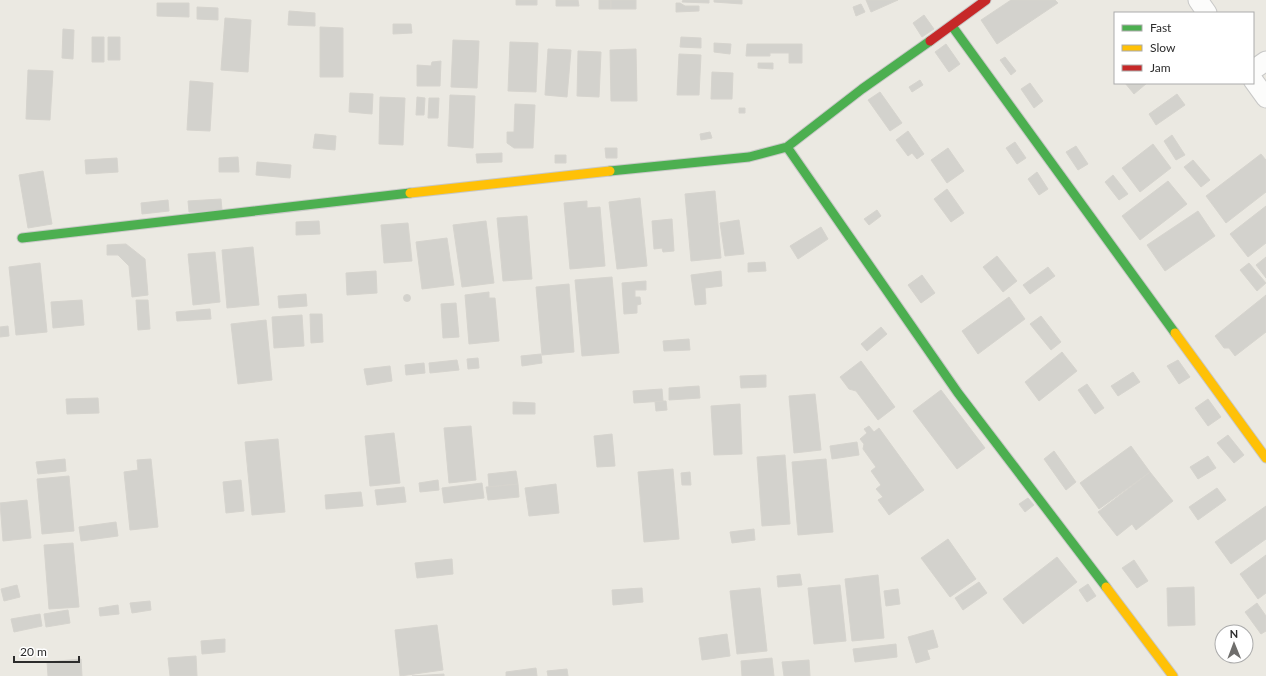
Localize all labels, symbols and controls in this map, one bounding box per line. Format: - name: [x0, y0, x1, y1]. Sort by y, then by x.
- legend: [1114, 12, 1254, 84]
- text: Fast: [1150, 20, 1172, 35]
- text: Slow: [1150, 40, 1176, 55]
- text: Jam: [1150, 60, 1171, 75]
- north arrow: [1214, 624, 1254, 664]
- text: N: [1229, 627, 1238, 640]
- scale bar: [14, 638, 79, 664]
- text: 20 m: [20, 644, 47, 659]

